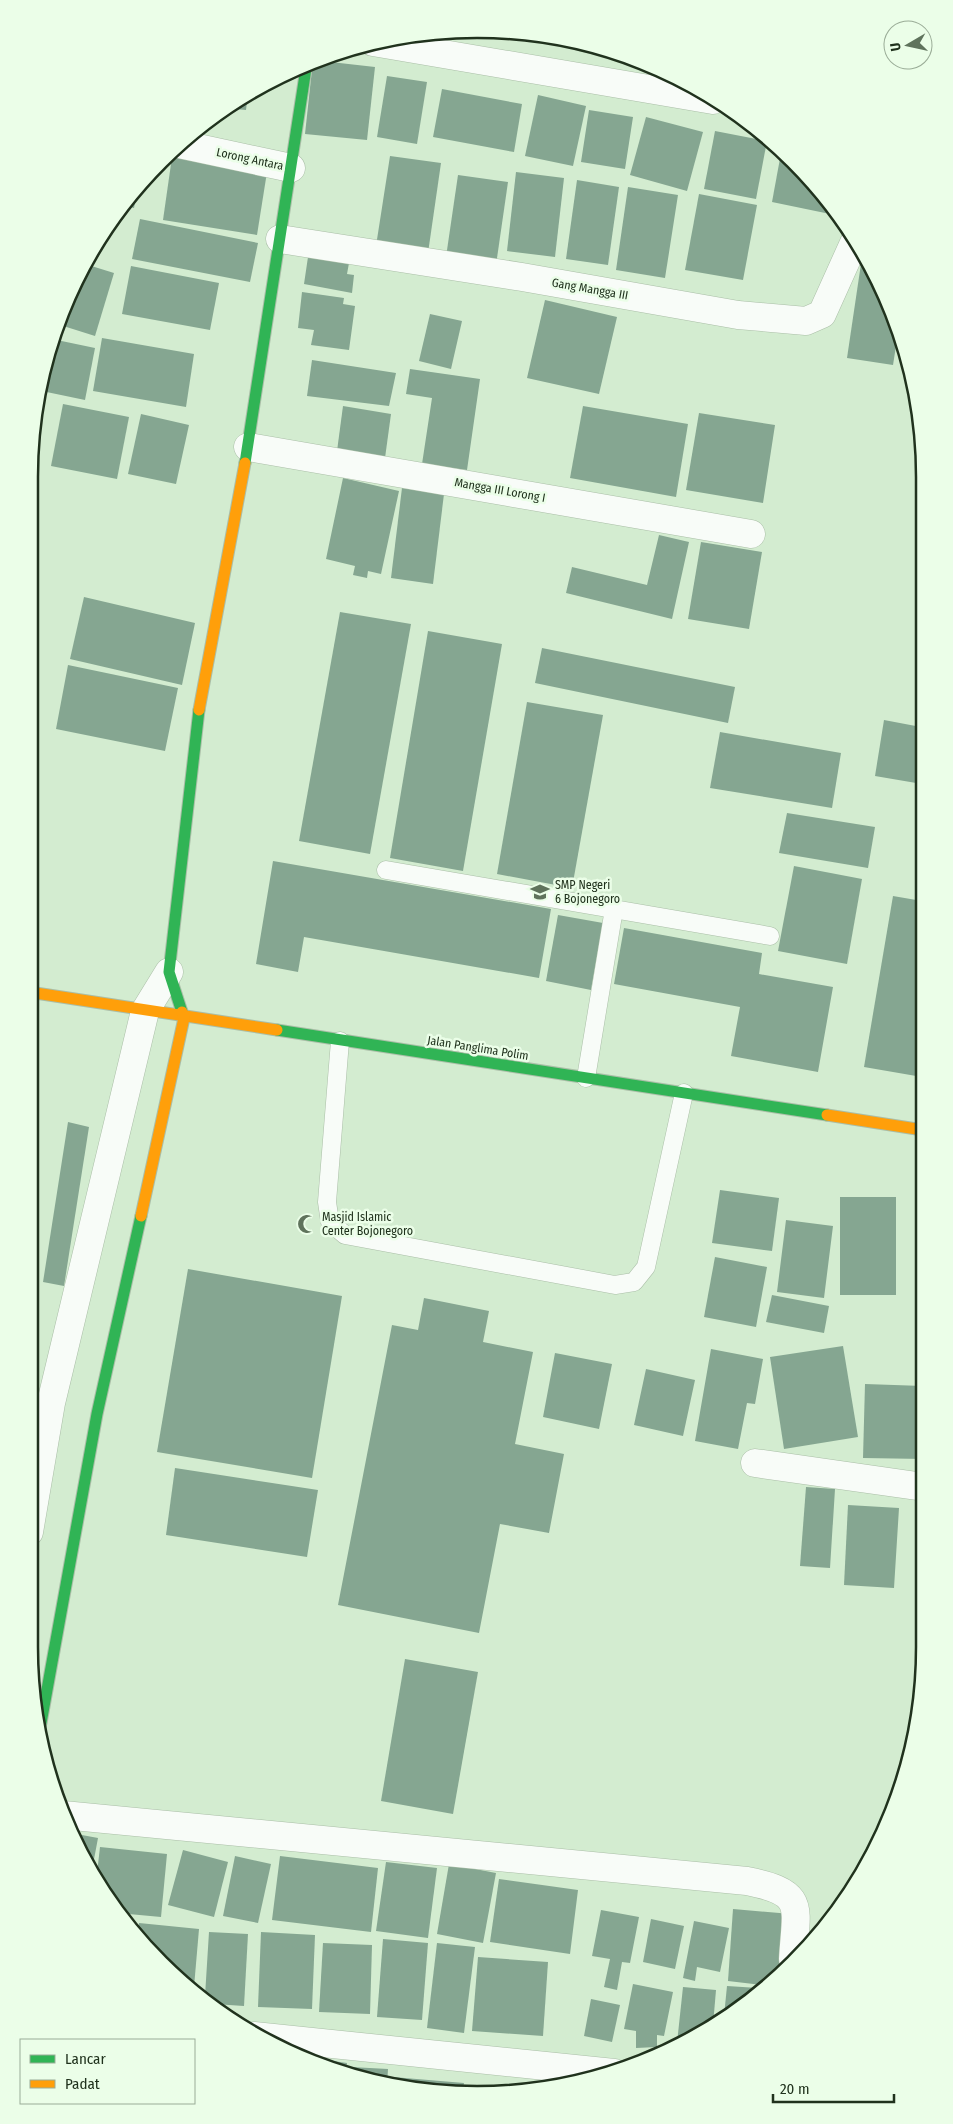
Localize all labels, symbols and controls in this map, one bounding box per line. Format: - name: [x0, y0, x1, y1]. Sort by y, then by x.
- north arrow: [883, 20, 933, 70]
- text: U: [887, 42, 905, 52]
- street label: Lorong Antara: [215, 145, 285, 173]
- street label: Gang Mangga III: [551, 275, 629, 303]
- street label: Mangga III Lorong I: [453, 475, 547, 505]
- place label: SMP Negeri 6 Bojonegoro: [555, 878, 620, 906]
- school or university icon: SMP Negeri 6 Bojonegoro: [529, 881, 551, 903]
- street label: Jalan Panglima Polim: [426, 1033, 530, 1063]
- place label: Masjid Islamic Center Bojonegoro: [322, 1210, 413, 1238]
- mosque icon: Masjid Islamic Center Bojonegoro: [296, 1213, 318, 1235]
- legend: [20, 2039, 195, 2104]
- text: Lancar: [65, 2050, 106, 2068]
- scale bar: [773, 2072, 894, 2104]
- text: Padat: [65, 2075, 100, 2093]
- text: 20 m: [780, 2080, 810, 2098]

